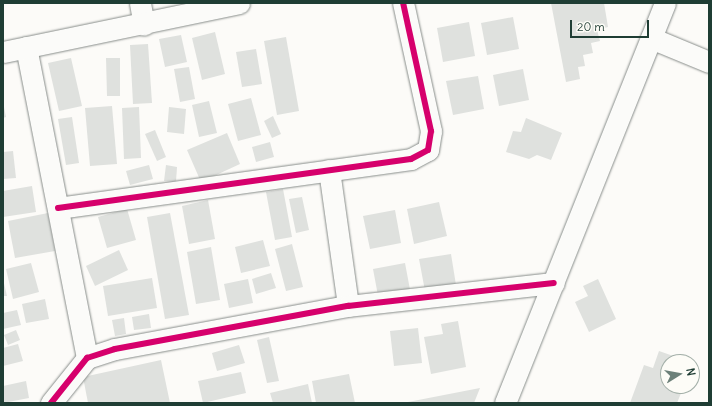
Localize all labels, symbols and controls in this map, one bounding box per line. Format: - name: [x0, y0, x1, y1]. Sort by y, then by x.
- scale bar: [572, 12, 651, 38]
- text: 20 m: [577, 19, 605, 34]
- north arrow: [660, 354, 700, 394]
- text: N: [683, 367, 698, 377]

